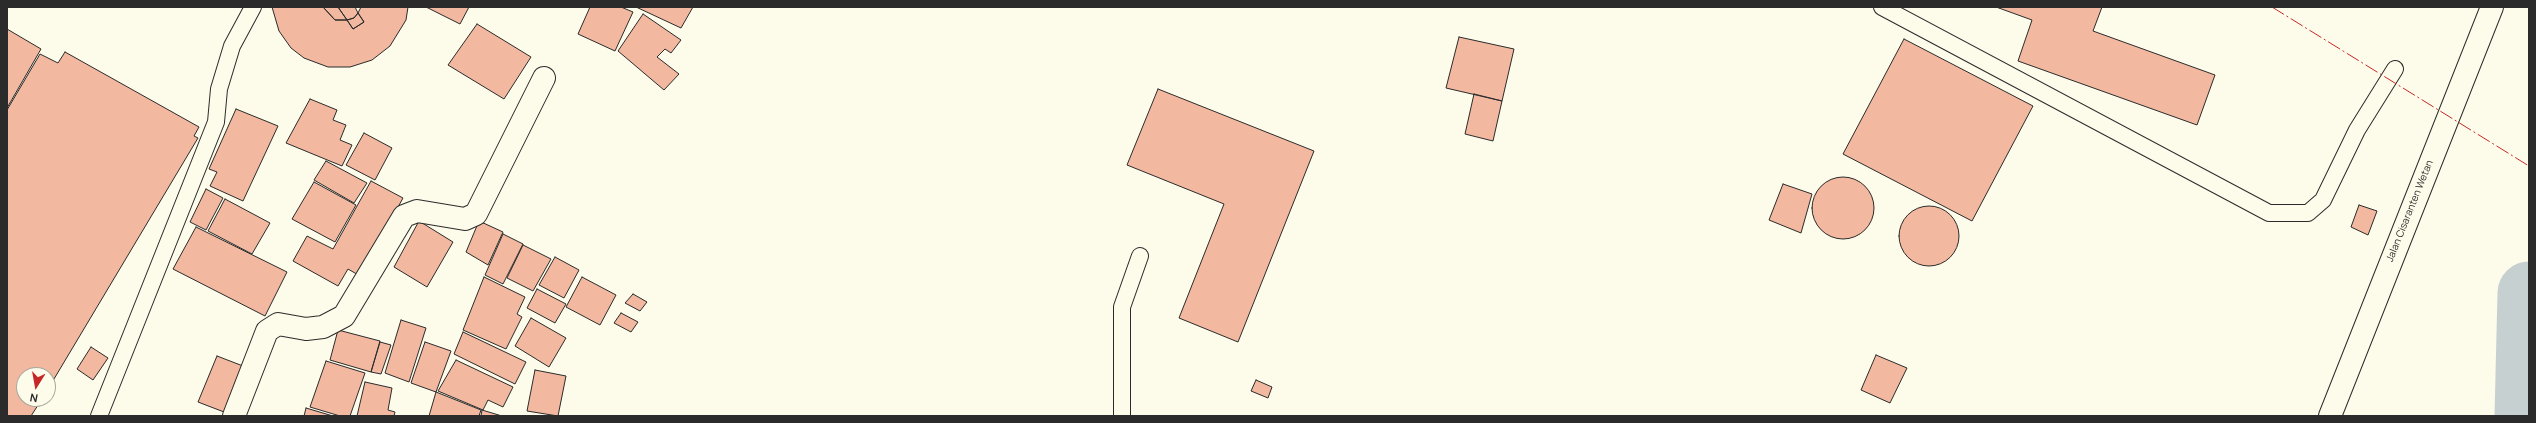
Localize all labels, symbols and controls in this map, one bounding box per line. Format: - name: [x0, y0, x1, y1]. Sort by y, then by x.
- street label: Jalan Cisaranten Wetan: [2384, 158, 2436, 264]
- north arrow: [16, 367, 56, 407]
- text: N: [28, 390, 39, 406]

